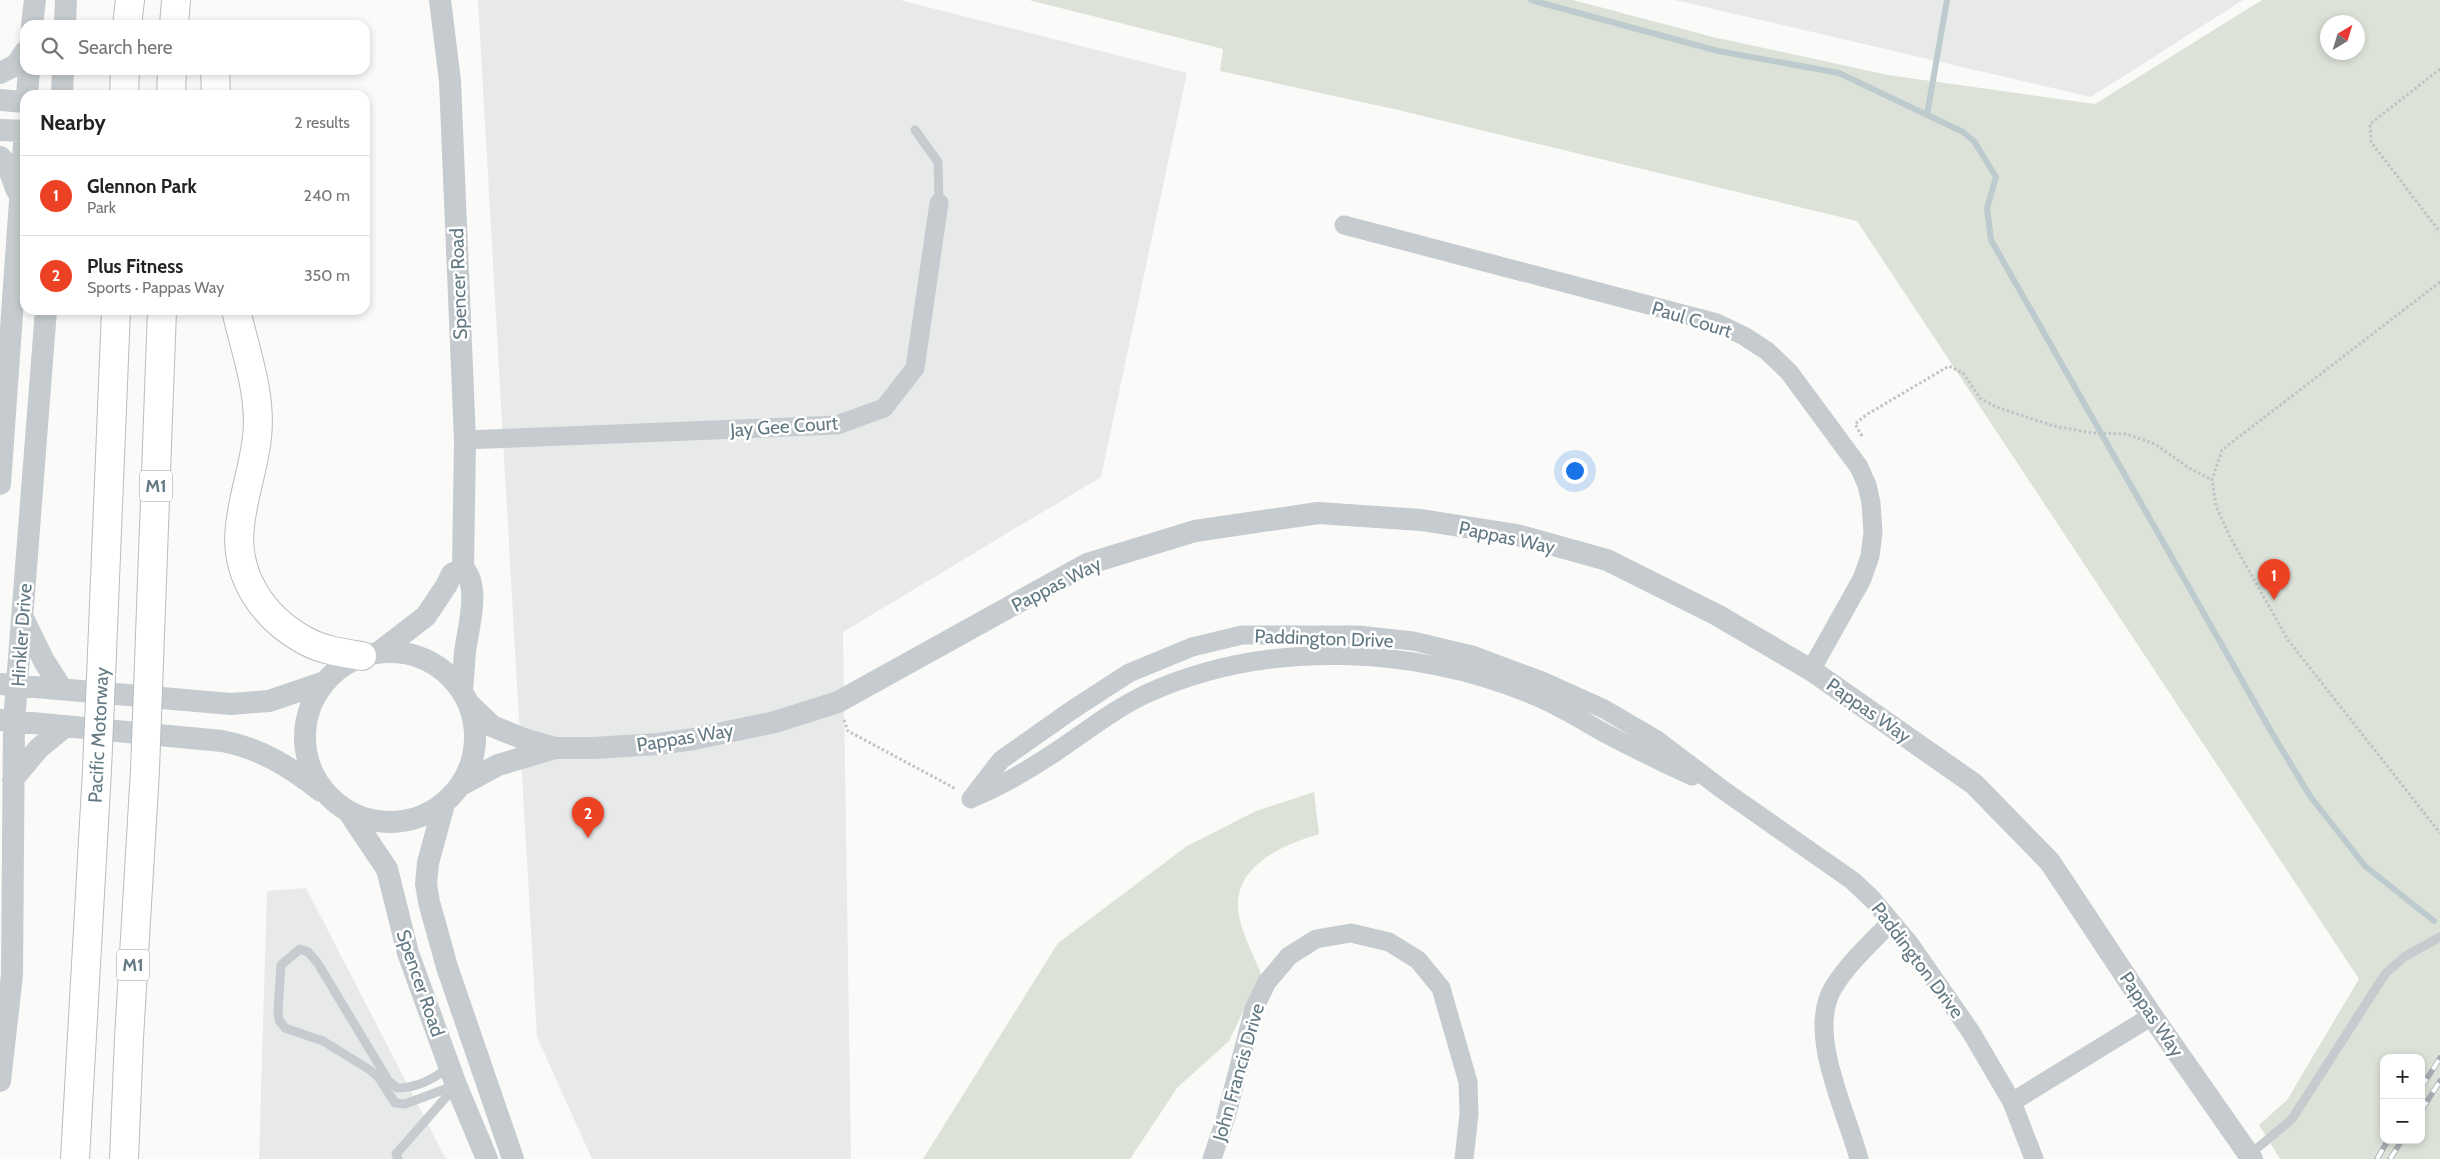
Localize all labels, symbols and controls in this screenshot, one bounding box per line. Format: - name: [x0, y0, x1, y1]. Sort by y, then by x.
- north arrow: [2320, 15, 2365, 60]
- search box: [20, 20, 370, 75]
- icon: search: [38, 34, 66, 62]
- text: Search here: [78, 36, 172, 59]
- text: Nearby: [40, 110, 106, 135]
- text: 2 results: [294, 113, 350, 132]
- text: Glennon Park: [87, 175, 197, 198]
- text: 1: [53, 186, 59, 205]
- text: 240 m: [304, 186, 350, 205]
- text: Park: [87, 198, 116, 217]
- street label: Spencer Road: [445, 228, 472, 340]
- text: Plus Fitness: [87, 255, 183, 278]
- text: 2: [52, 266, 60, 285]
- text: 350 m: [304, 266, 350, 285]
- text: Sports · Pappas Way: [87, 278, 224, 297]
- street label: Paul Court: [1649, 296, 1735, 343]
- street label: Jay Gee Court: [728, 411, 839, 442]
- your location: [1562, 458, 1588, 484]
- road number: M1: [140, 471, 172, 502]
- street label: Pappas Way: [1457, 516, 1557, 559]
- street label: Pappas Way: [1007, 552, 1105, 617]
- pin: 1: [2258, 559, 2290, 600]
- street label: Hinkler Drive: [6, 582, 37, 687]
- street label: Paddington Drive: [1254, 625, 1394, 652]
- street label: Pacific Motorway: [83, 666, 114, 804]
- street label: Pappas Way: [1822, 673, 1916, 748]
- street label: Pappas Way: [635, 718, 736, 756]
- pin: 2: [572, 797, 604, 838]
- street label: Paddington Drive: [1867, 898, 1969, 1023]
- street label: Spencer Road: [391, 927, 450, 1040]
- road number: M1: [117, 950, 149, 980]
- street label: Pappas Way: [2115, 967, 2189, 1062]
- street label: John Francis Drive: [1208, 1000, 1269, 1145]
- map controls: [2380, 1054, 2425, 1144]
- button: +: [2380, 1054, 2425, 1099]
- button: −: [2380, 1099, 2425, 1144]

